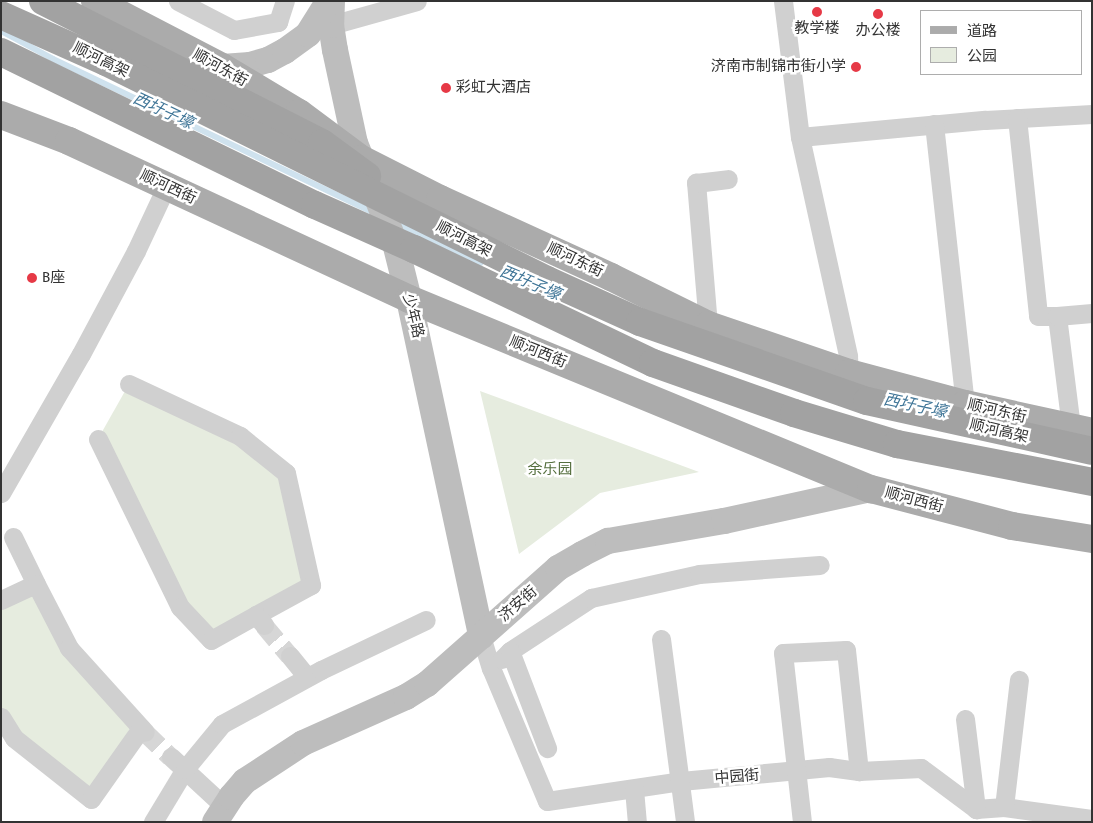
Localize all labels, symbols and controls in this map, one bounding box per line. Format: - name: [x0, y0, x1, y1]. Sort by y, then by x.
- marker: 教学楼: [811, 6, 823, 18]
- marker: 办公楼: [872, 8, 884, 20]
- legend: [920, 10, 1083, 75]
- place label: 教学楼: [795, 20, 839, 38]
- place label: 办公楼: [856, 22, 900, 40]
- text: 道路: [967, 22, 997, 40]
- street label: 顺河高架: [70, 39, 132, 81]
- street label: 顺河东街: [189, 46, 251, 90]
- text: 公园: [967, 47, 997, 65]
- place label: 济南市制锦市街小学: [711, 58, 846, 76]
- marker: 济南市制锦市街小学: [850, 61, 862, 73]
- place label: 彩虹大酒店: [456, 79, 531, 97]
- marker: 彩虹大酒店: [440, 82, 452, 94]
- water label: 西圩子壕: [130, 89, 196, 133]
- street label: 顺河西街: [137, 166, 199, 208]
- street label: 顺河高架: [433, 217, 495, 261]
- street label: 顺河东街: [544, 239, 606, 281]
- water label: 西圩子壕: [497, 262, 563, 304]
- place label: B座: [42, 269, 65, 287]
- marker: B座: [26, 272, 38, 284]
- street label: 少年路: [399, 292, 427, 340]
- street label: 顺河西街: [507, 332, 569, 372]
- water label: 西圩子壕: [882, 390, 948, 422]
- street label: 顺河东街: [966, 395, 1028, 427]
- street label: 顺河高架: [968, 415, 1030, 447]
- park label: 余乐园: [528, 461, 572, 479]
- street label: 顺河西街: [883, 484, 945, 516]
- street label: 济安街: [495, 582, 541, 626]
- street label: 中园街: [714, 766, 760, 788]

